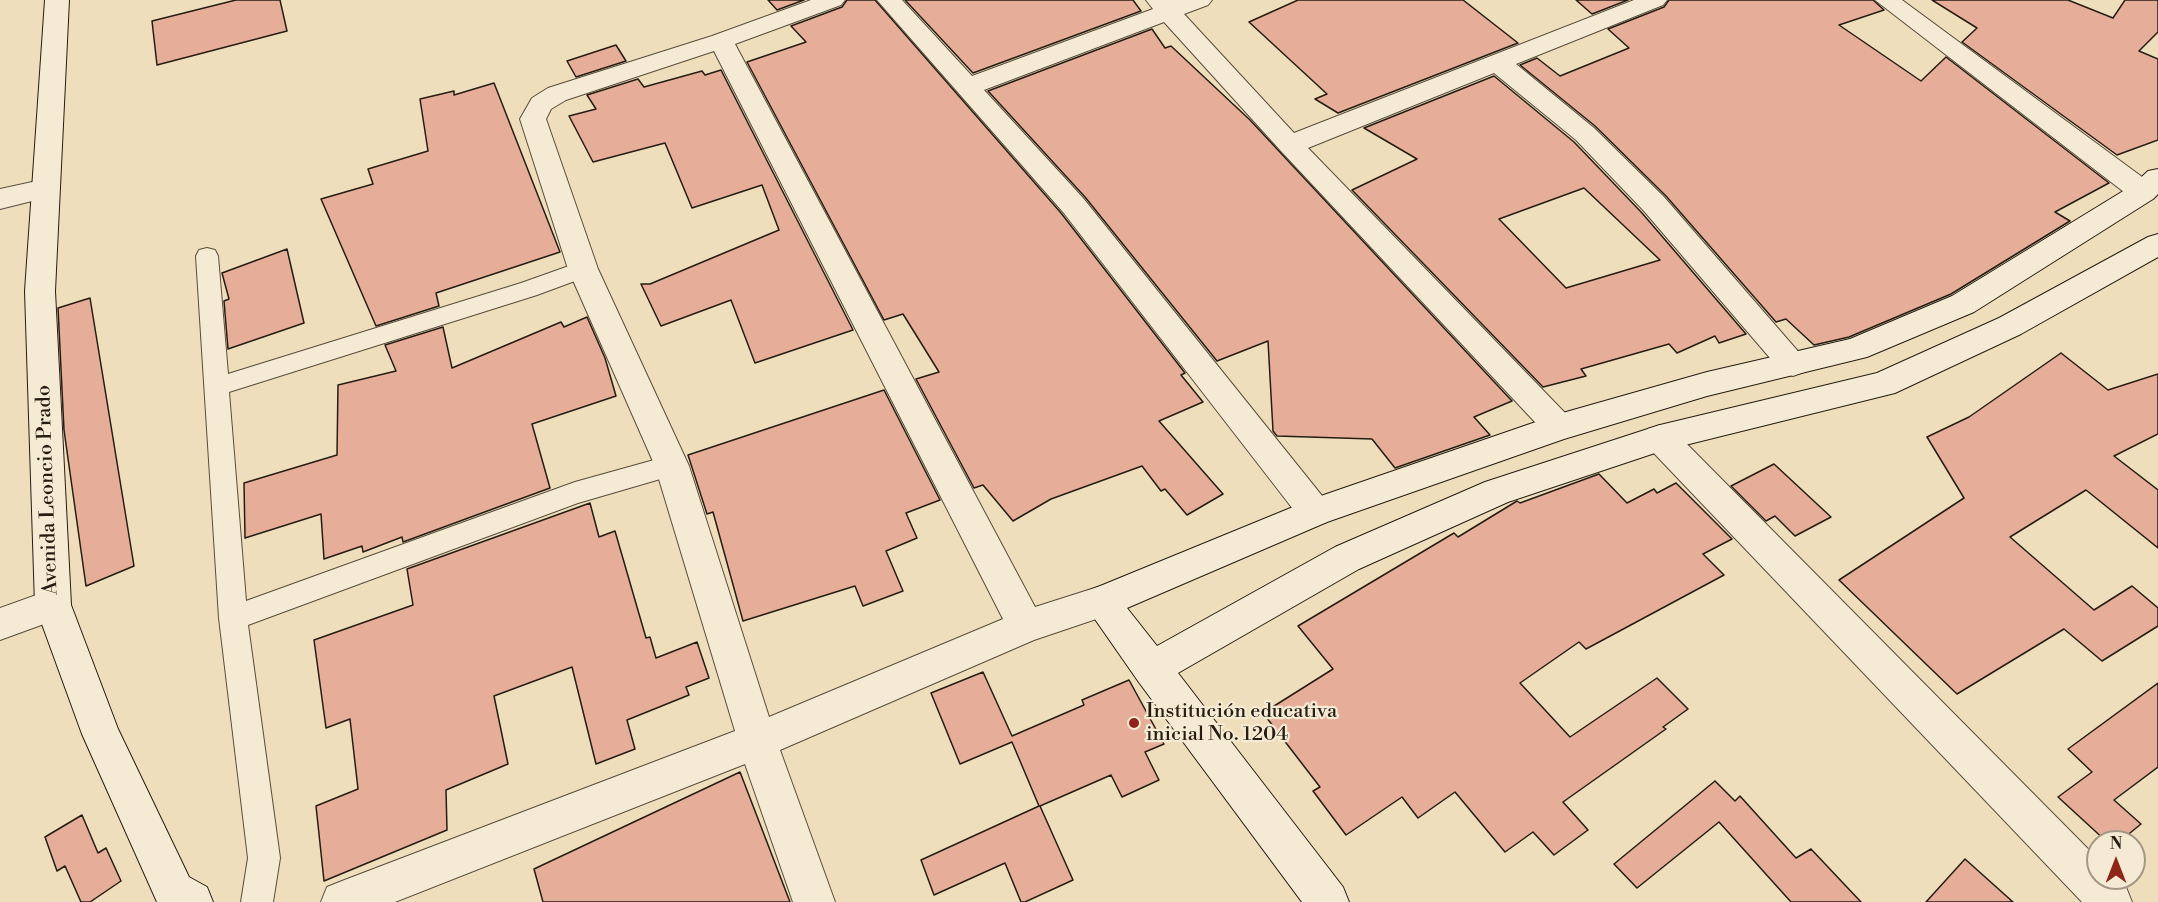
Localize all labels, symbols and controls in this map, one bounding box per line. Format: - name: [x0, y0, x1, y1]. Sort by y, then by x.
- street label: Avenida Leoncio Prado: [32, 385, 64, 595]
- place label: Institución educativa inicial No. 1204: [1146, 700, 1337, 747]
- marker: Institución educativa inicial No. 1204: [1127, 716, 1141, 730]
- north arrow: [2086, 830, 2146, 890]
- text: N: [2110, 834, 2122, 854]

